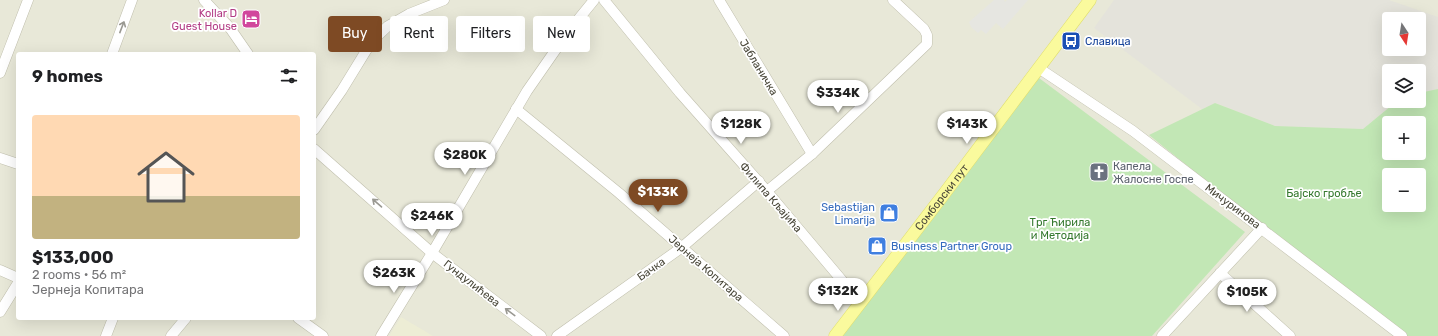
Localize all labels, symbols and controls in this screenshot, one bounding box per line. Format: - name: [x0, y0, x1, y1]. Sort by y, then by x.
- place label: Kollar D Guest House: [172, 7, 237, 33]
- hotel icon: Kollar D Guest House: [240, 8, 262, 30]
- north arrow: [1382, 12, 1426, 56]
- map controls: [1382, 12, 1426, 212]
- chip: Buy: [328, 16, 382, 52]
- chip: Rent: [390, 16, 448, 52]
- chip: Filters: [456, 16, 525, 52]
- chip: New: [533, 16, 590, 52]
- one-way arrow: [118, 21, 126, 33]
- bus stop icon: Славица: [1060, 30, 1082, 52]
- place label: Славица: [1085, 35, 1131, 48]
- street label: Јабланичка: [737, 37, 780, 98]
- button: layers: [1382, 64, 1426, 108]
- icon: filters: [278, 65, 300, 87]
- text: 9 homes: [32, 66, 103, 86]
- pin: $334K: [810, 80, 866, 114]
- text: $334K: [816, 85, 860, 100]
- pin: $128K: [713, 111, 769, 145]
- pin: $143K: [939, 111, 995, 145]
- text: $128K: [720, 116, 762, 131]
- text: $143K: [946, 116, 988, 131]
- button: +: [1382, 116, 1426, 160]
- icon: home: [130, 141, 202, 213]
- pin: $280K: [437, 142, 493, 176]
- text: $280K: [443, 147, 487, 162]
- street label: Филипа Кљајића: [737, 160, 805, 235]
- place label: Капела Жалосне Госпе: [1113, 160, 1194, 186]
- street label: Сомборски пут: [912, 161, 971, 233]
- church icon: Капела Жалосне Госпе: [1088, 161, 1110, 183]
- button: −: [1382, 168, 1426, 212]
- pin: $133K: [630, 179, 686, 213]
- street label: Мичуринова: [1202, 181, 1263, 231]
- text: $133K: [638, 184, 678, 199]
- park label: Бајско гробље: [1286, 187, 1362, 200]
- one-way arrow: [371, 199, 382, 208]
- place label: Sebastijan Limarija: [821, 201, 875, 227]
- shop icon: Sebastijan Limarija: [878, 202, 900, 224]
- pin: $246K: [404, 203, 460, 237]
- text: $246K: [410, 208, 454, 223]
- park label: Трг Ћирила и Методија: [1030, 216, 1090, 242]
- street label: Јернеја Копитара: [666, 232, 746, 304]
- shop icon: Business Partner Group: [866, 235, 888, 257]
- place label: Business Partner Group: [891, 240, 1012, 253]
- text: $133,000: [32, 247, 114, 267]
- street label: Бачка: [635, 255, 668, 284]
- street label: Гундулићева: [441, 257, 503, 309]
- pin: $263K: [366, 260, 422, 294]
- text: $263K: [373, 265, 415, 280]
- text: 2 rooms · 56 m²: [32, 267, 126, 282]
- pin: $132K: [810, 278, 866, 312]
- pin: $105K: [1219, 279, 1275, 313]
- text: Јернеја Копитара: [32, 282, 144, 297]
- text: $132K: [818, 283, 858, 298]
- text: $105K: [1226, 284, 1268, 299]
- one-way arrow: [504, 308, 515, 317]

